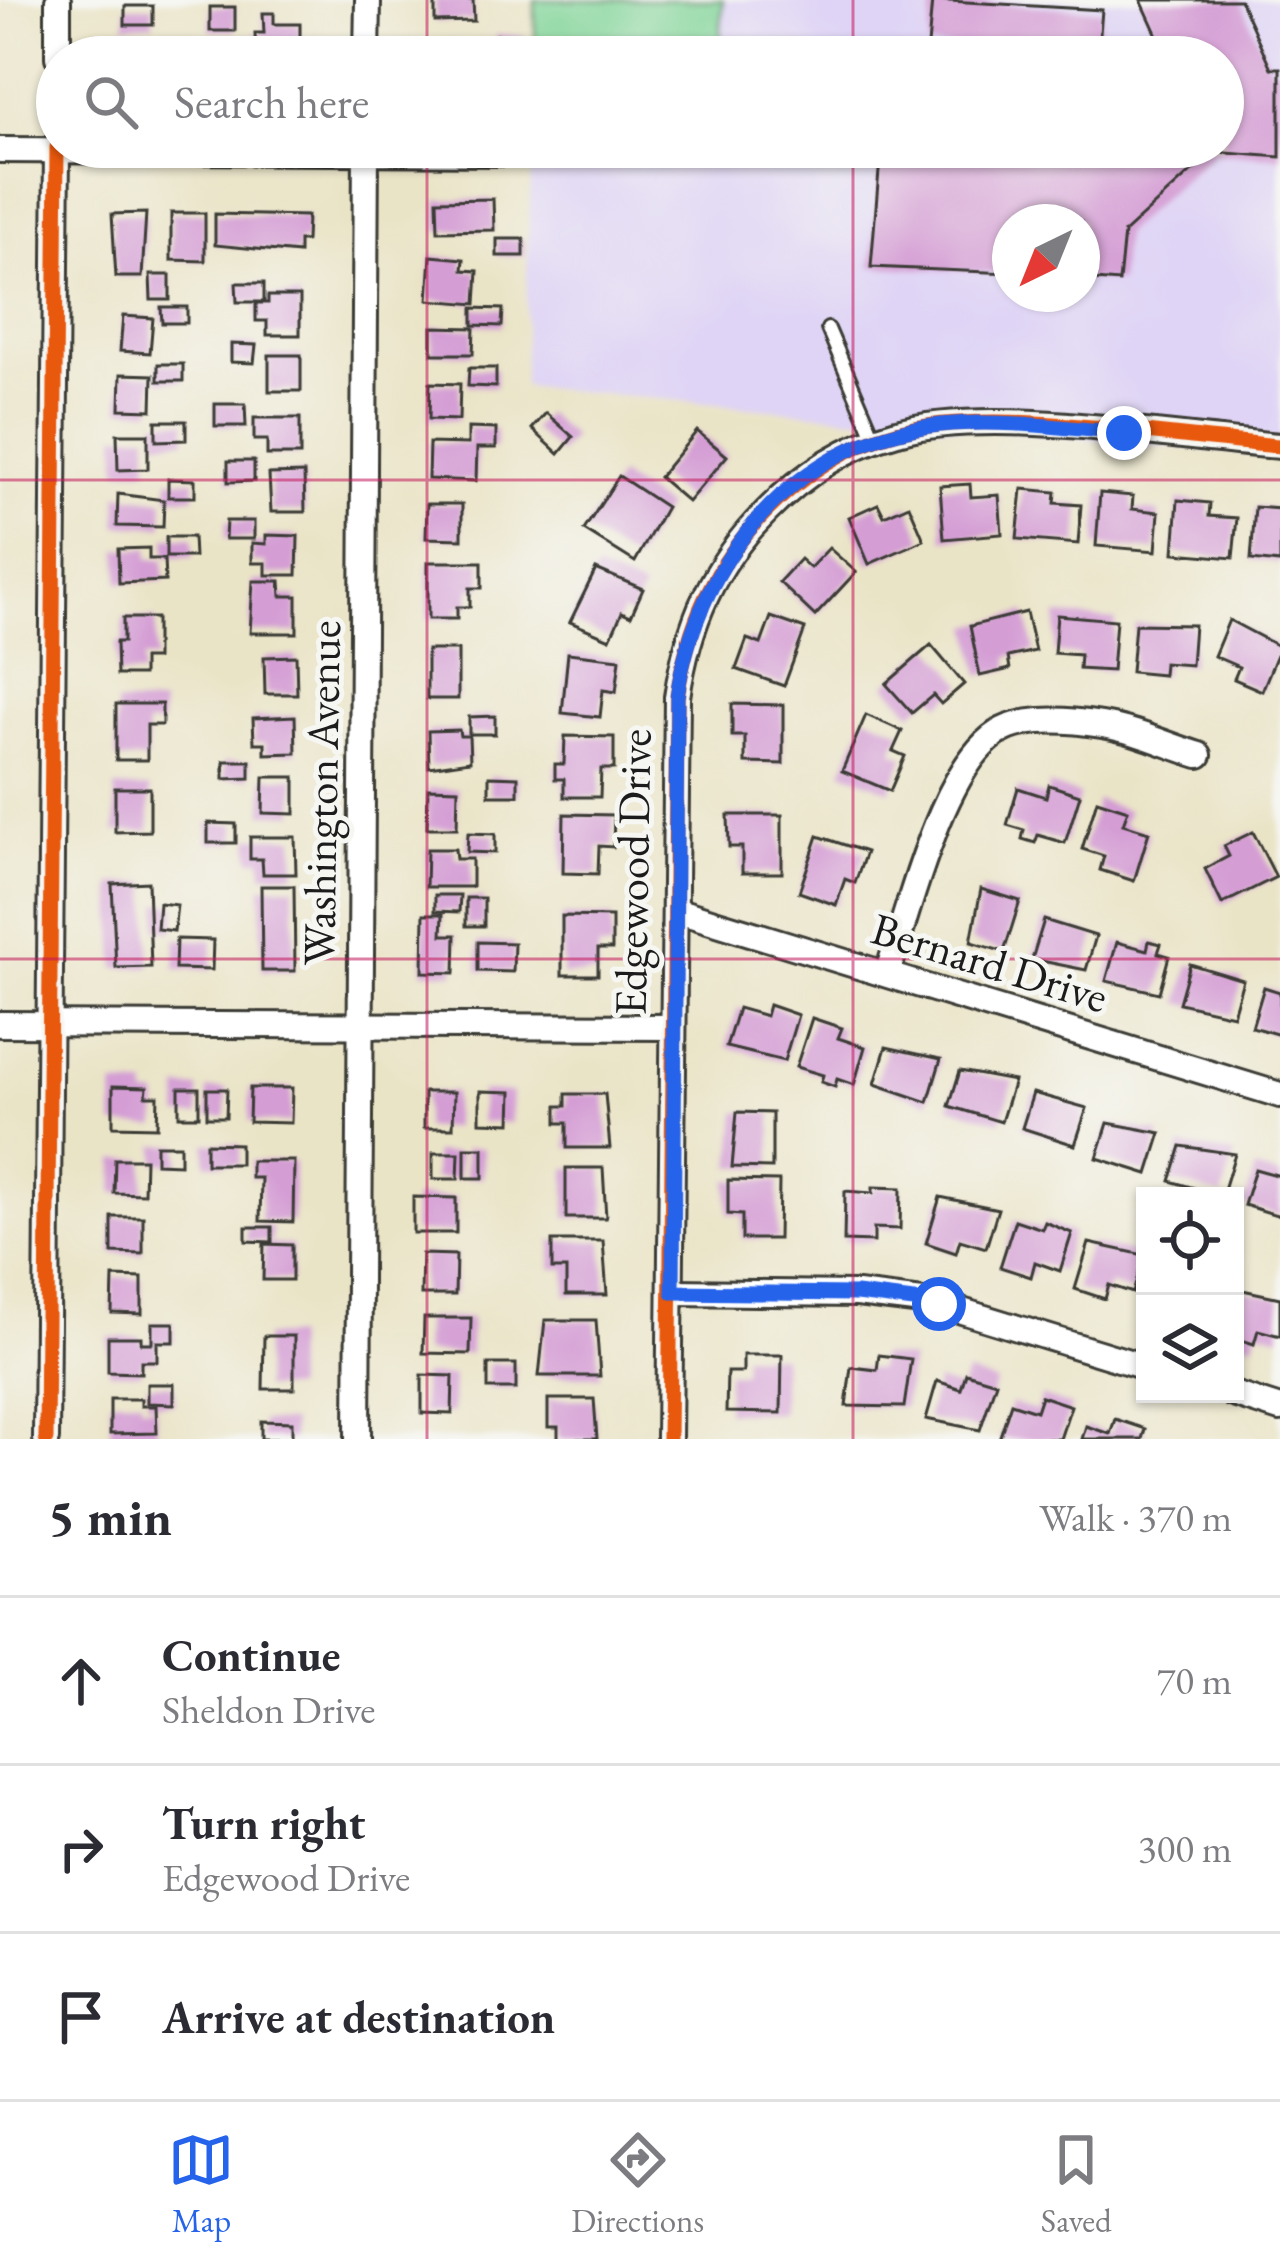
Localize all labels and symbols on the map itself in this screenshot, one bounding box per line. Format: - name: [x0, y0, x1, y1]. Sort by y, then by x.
- north arrow: [992, 204, 1100, 312]
- route end: [1097, 406, 1151, 460]
- street label: Washington Avenue: [289, 620, 353, 966]
- street label: Edgewood Drive: [601, 728, 663, 1016]
- street label: Bernard Drive: [865, 899, 1115, 1025]
- route start: [912, 1277, 966, 1331]

